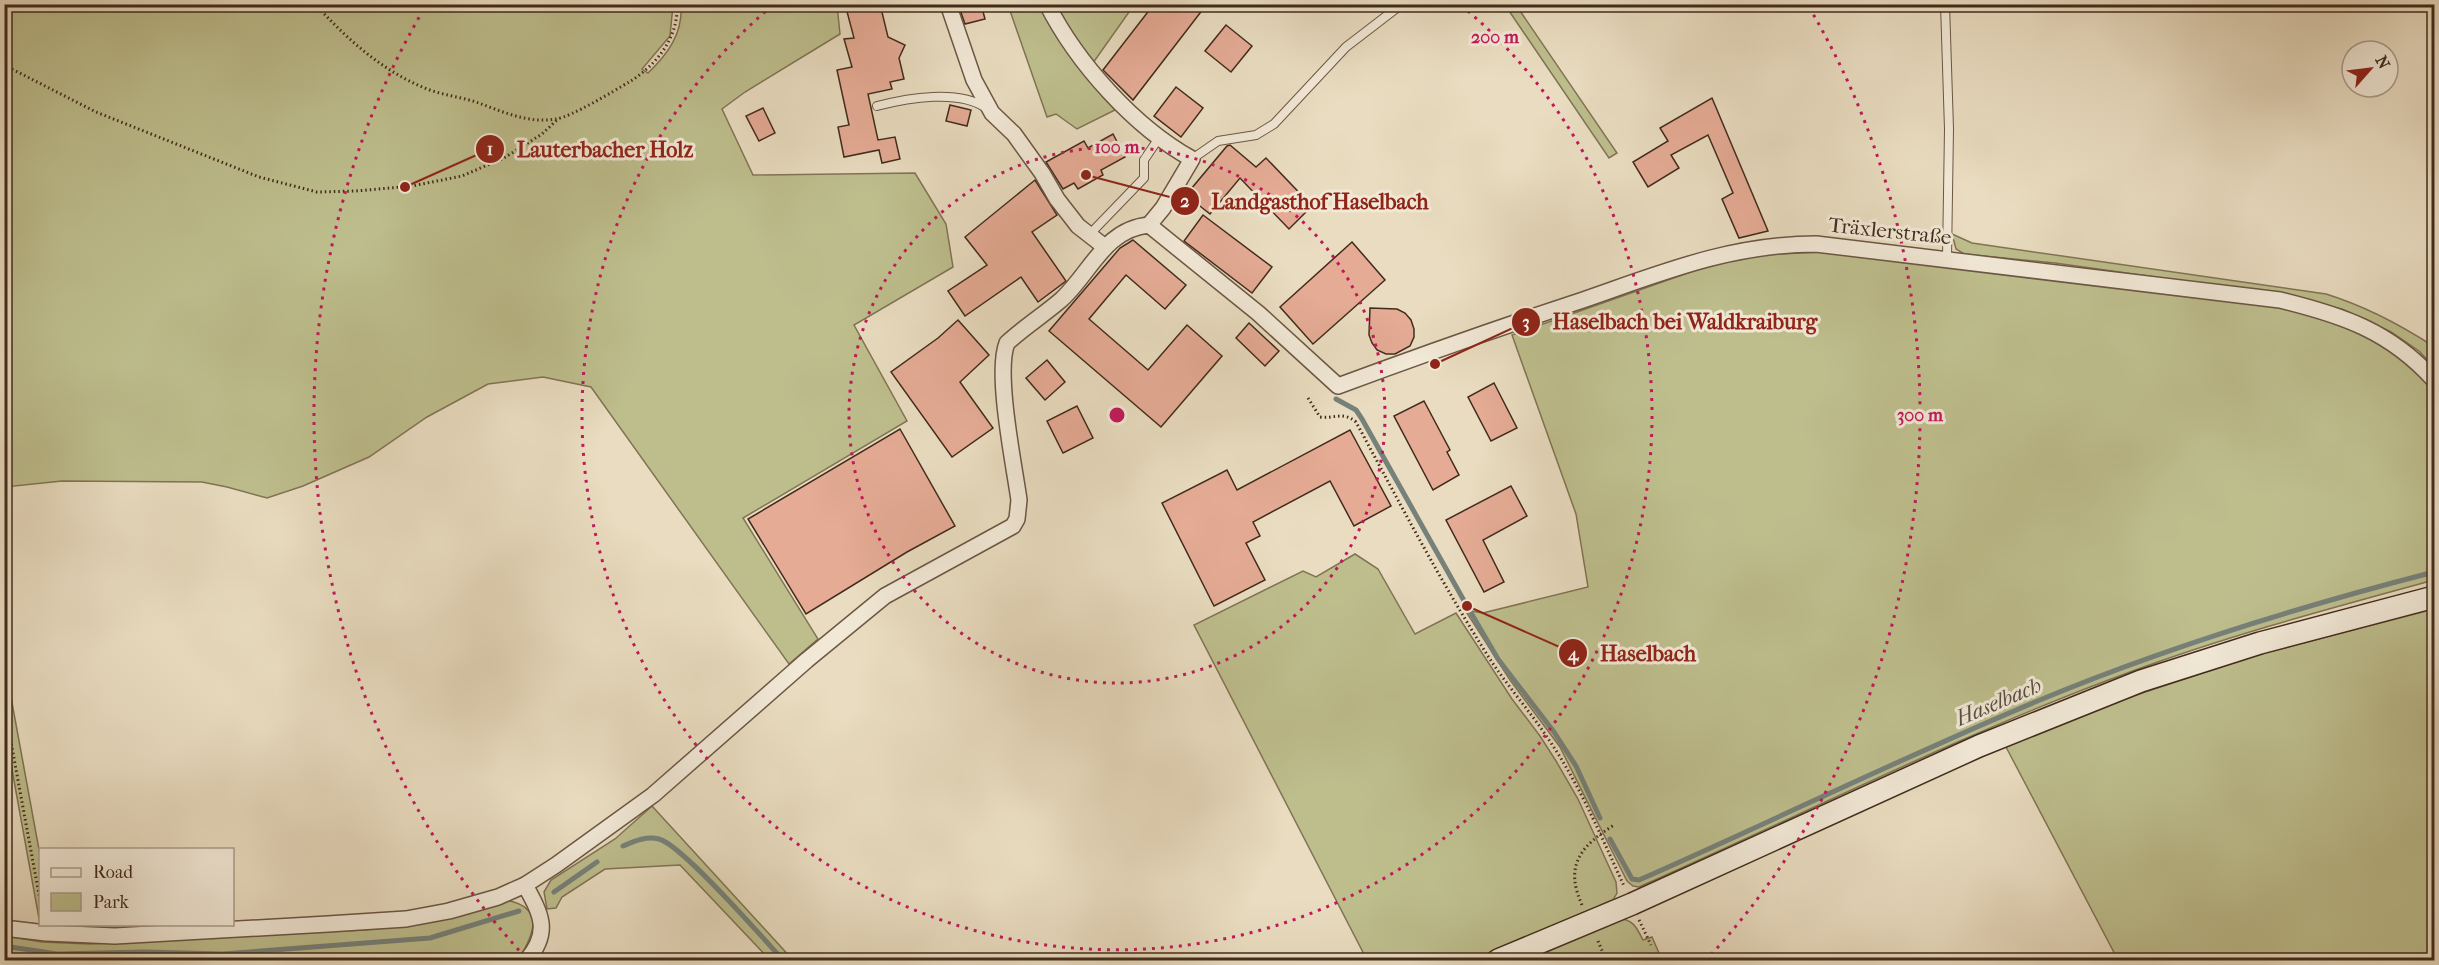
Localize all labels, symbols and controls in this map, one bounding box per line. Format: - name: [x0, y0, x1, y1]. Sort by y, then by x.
- text: 200 m: [1471, 27, 1520, 48]
- north arrow: [2340, 39, 2400, 99]
- text: N: [2372, 52, 2394, 73]
- callout: Lauterbacher Holz: [475, 129, 705, 169]
- text: Lauterbacher Holz: [517, 137, 693, 163]
- text: 100 m: [1094, 137, 1141, 158]
- text: 1: [487, 139, 493, 160]
- callout: Landgasthof Haselbach: [1170, 181, 1441, 221]
- text: Landgasthof Haselbach: [1211, 189, 1429, 215]
- text: 2: [1180, 191, 1190, 212]
- street label: Träxlerstraße: [1828, 213, 1952, 249]
- callout: Haselbach bei Waldkraiburg: [1511, 302, 1830, 342]
- text: Haselbach bei Waldkraiburg: [1553, 309, 1819, 335]
- text: 3: [1522, 312, 1530, 333]
- centre of rings: [1107, 405, 1127, 425]
- text: 300 m: [1897, 405, 1944, 426]
- callout: Haselbach: [1558, 633, 1708, 673]
- text: Haselbach: [1600, 641, 1697, 667]
- text: 4: [1567, 644, 1580, 665]
- water label: Haselbach: [1951, 672, 2045, 732]
- legend: [39, 848, 234, 926]
- text: Road: [93, 862, 133, 883]
- text: Park: [93, 892, 130, 913]

